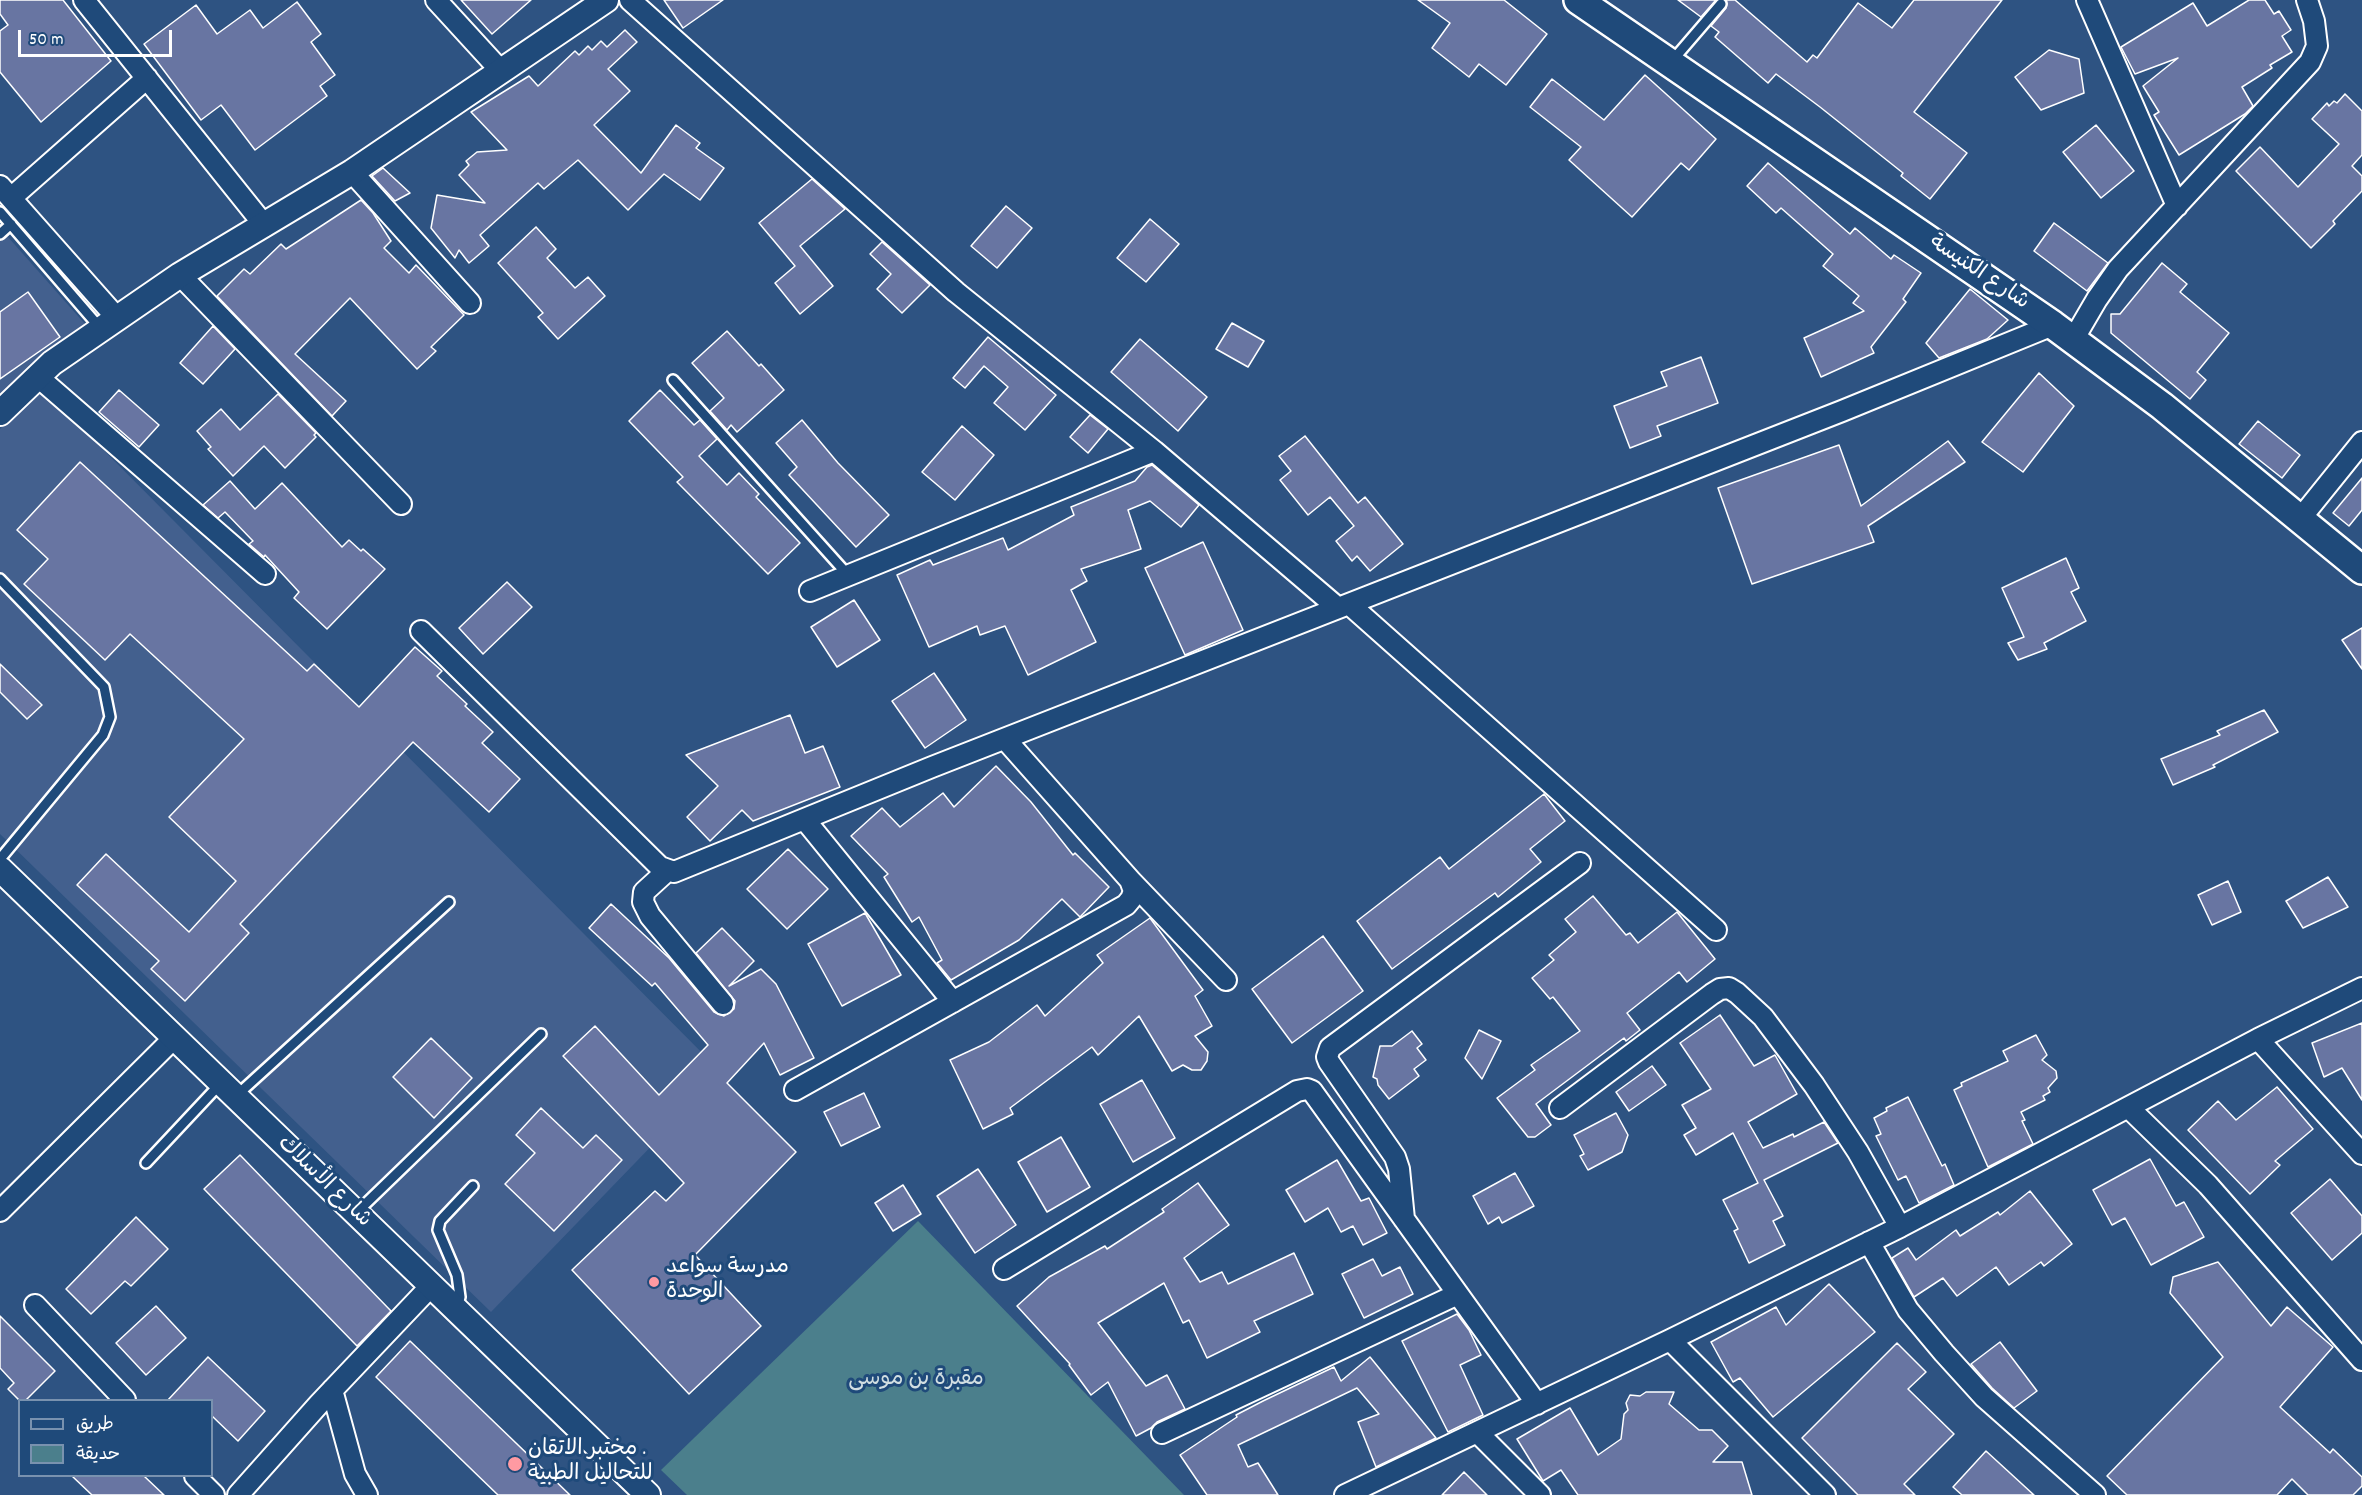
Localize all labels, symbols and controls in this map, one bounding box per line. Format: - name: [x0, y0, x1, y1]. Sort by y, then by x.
- scale bar: [21, 18, 176, 56]
- text: 50 m: [29, 28, 64, 53]
- street label: شارع الكنيسة: [1923, 231, 2033, 317]
- street label: شارع الأسلاك: [270, 1131, 376, 1235]
- place label: مدرسة سواعد الوحدة: [666, 1256, 789, 1308]
- marker: مدرسة سواعد الوحدة: [647, 1275, 661, 1289]
- park label: مقبرة بن موسى: [848, 1368, 984, 1394]
- legend: [18, 1399, 213, 1477]
- text: طريق: [76, 1413, 114, 1438]
- place label: مختبر اﻻتقان . للتحاليل الطبية: [528, 1438, 653, 1490]
- text: حديقة: [76, 1443, 120, 1468]
- marker: مختبر اﻻتقان . للتحاليل الطبية: [506, 1455, 524, 1473]

